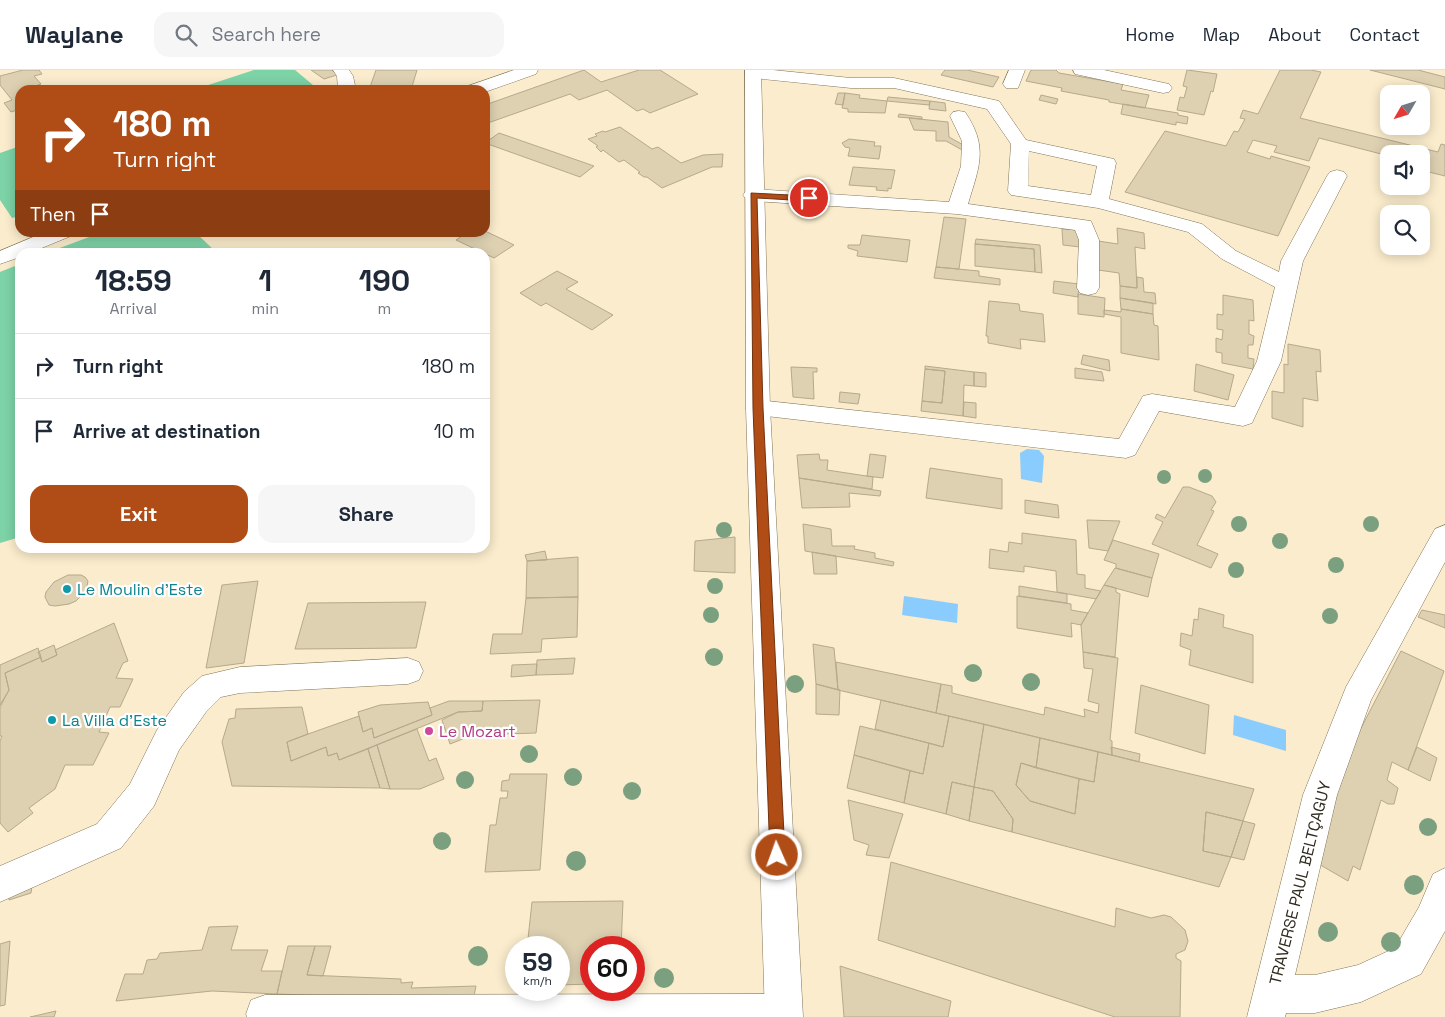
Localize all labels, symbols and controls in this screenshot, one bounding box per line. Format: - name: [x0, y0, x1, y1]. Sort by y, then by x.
- search box: [154, 12, 504, 57]
- text: Waylane: [25, 19, 124, 50]
- icon: search: [172, 21, 200, 49]
- text: Search here: [212, 22, 321, 47]
- text: Home: [1126, 23, 1175, 46]
- text: Map: [1203, 23, 1240, 46]
- text: About: [1268, 23, 1322, 46]
- text: Contact: [1350, 23, 1420, 46]
- north arrow: [1380, 85, 1430, 135]
- map controls: [1380, 85, 1430, 255]
- text: 180 m: [113, 102, 211, 146]
- icon: right: [30, 105, 95, 170]
- text: Turn right: [113, 145, 216, 173]
- button: sound: [1380, 145, 1430, 195]
- pin: [788, 177, 830, 219]
- icon: arrive: [795, 184, 823, 212]
- icon: arrive: [86, 200, 114, 228]
- text: Then: [30, 202, 76, 227]
- button: search: [1380, 205, 1430, 255]
- text: 18:59: [95, 261, 172, 300]
- text: 1: [258, 261, 272, 300]
- text: 190: [359, 261, 410, 300]
- text: Arrival: [109, 298, 157, 319]
- text: min: [251, 298, 279, 319]
- text: m: [378, 298, 391, 319]
- icon: right: [30, 352, 58, 380]
- text: Turn right: [73, 354, 163, 379]
- text: 180 m: [422, 354, 475, 379]
- icon: arrive: [30, 417, 58, 445]
- text: Arrive at destination: [73, 419, 261, 444]
- text: 10 m: [434, 419, 475, 444]
- button: Exit: [30, 485, 248, 543]
- button: Share: [258, 485, 475, 543]
- place label: Le Moulin d'Este: [77, 579, 203, 600]
- marker: Le Moulin d'Este: [61, 583, 73, 595]
- place label: La Villa d'Este: [62, 710, 167, 731]
- marker: La Villa d'Este: [46, 714, 58, 726]
- place label: Le Mozart: [439, 721, 516, 742]
- marker: Le Mozart: [423, 725, 435, 737]
- street label: TRAVERSE PAUL BELTÇAGUY: [1265, 779, 1336, 987]
- position arrow: [750, 828, 802, 880]
- speed limit sign: 60: [580, 936, 645, 1001]
- text: 59: [522, 946, 553, 978]
- text: km/h: [523, 973, 552, 989]

